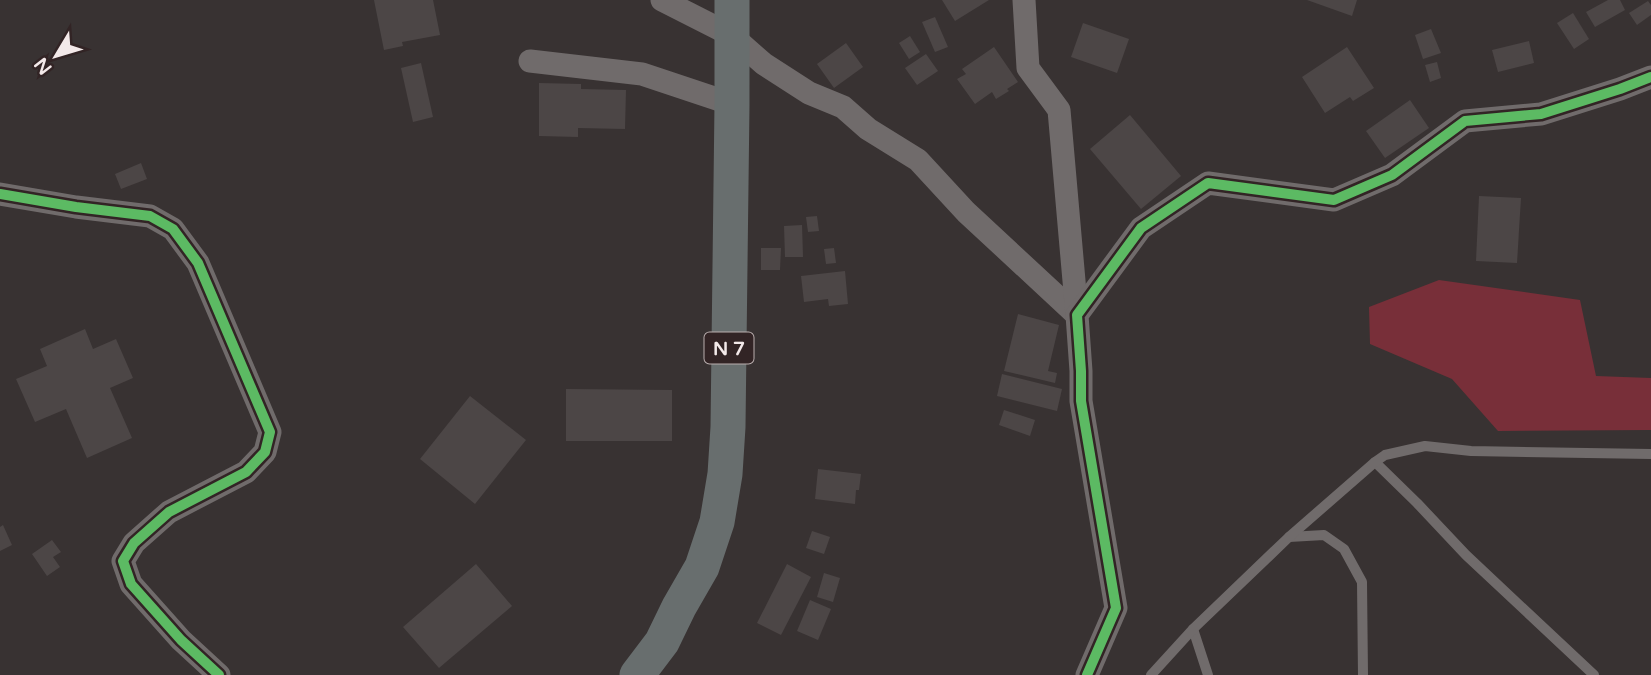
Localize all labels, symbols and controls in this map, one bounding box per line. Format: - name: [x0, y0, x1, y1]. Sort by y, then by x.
- north arrow: [21, 21, 91, 91]
- text: N: [30, 53, 57, 79]
- road number: N 7: [704, 332, 754, 364]

